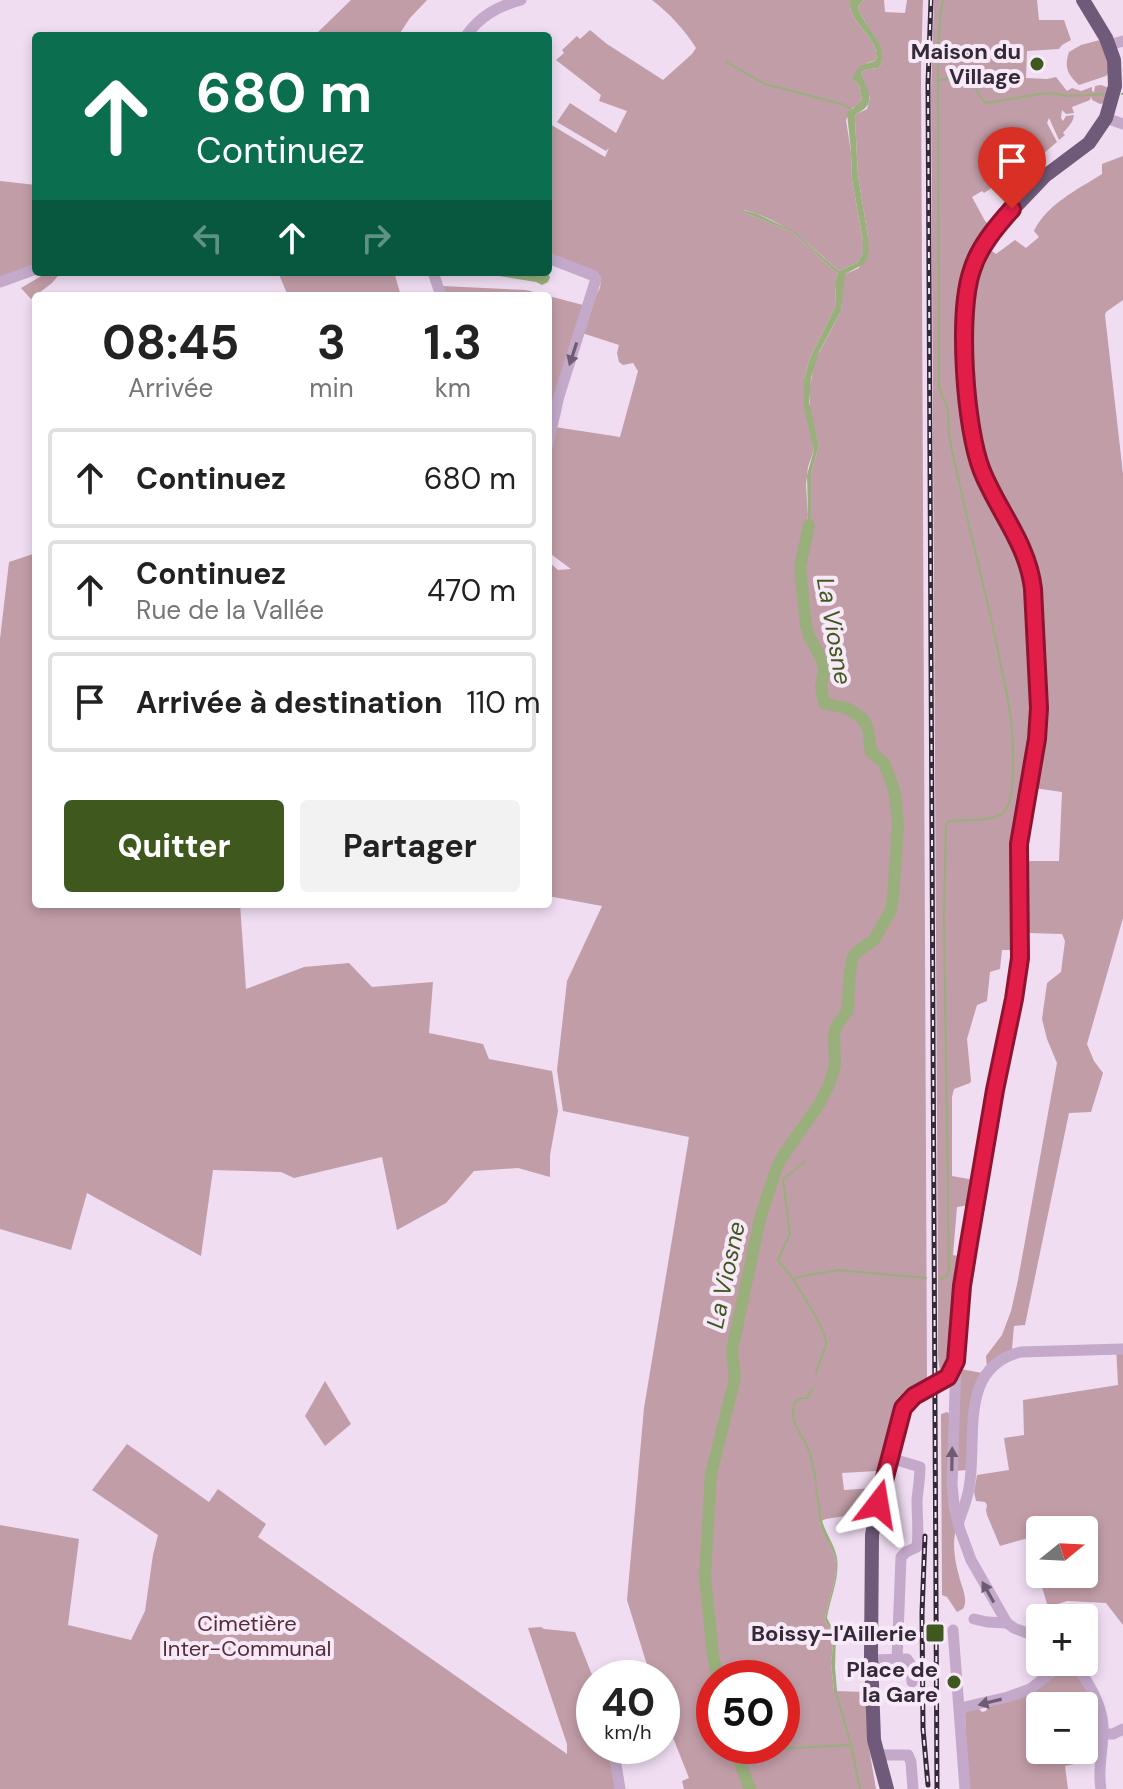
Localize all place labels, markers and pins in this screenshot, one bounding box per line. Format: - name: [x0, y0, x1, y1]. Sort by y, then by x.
- place label: Maison du Village: [911, 37, 1021, 91]
- marker: Maison du Village: [1028, 55, 1046, 73]
- pin: [978, 127, 1046, 209]
- place label: Boissy-l'Aillerie: [751, 1619, 917, 1648]
- marker: Boissy-l'Aillerie: [924, 1622, 946, 1644]
- place label: Place de la Gare: [846, 1655, 938, 1709]
- marker: Place de la Gare: [945, 1673, 963, 1691]

